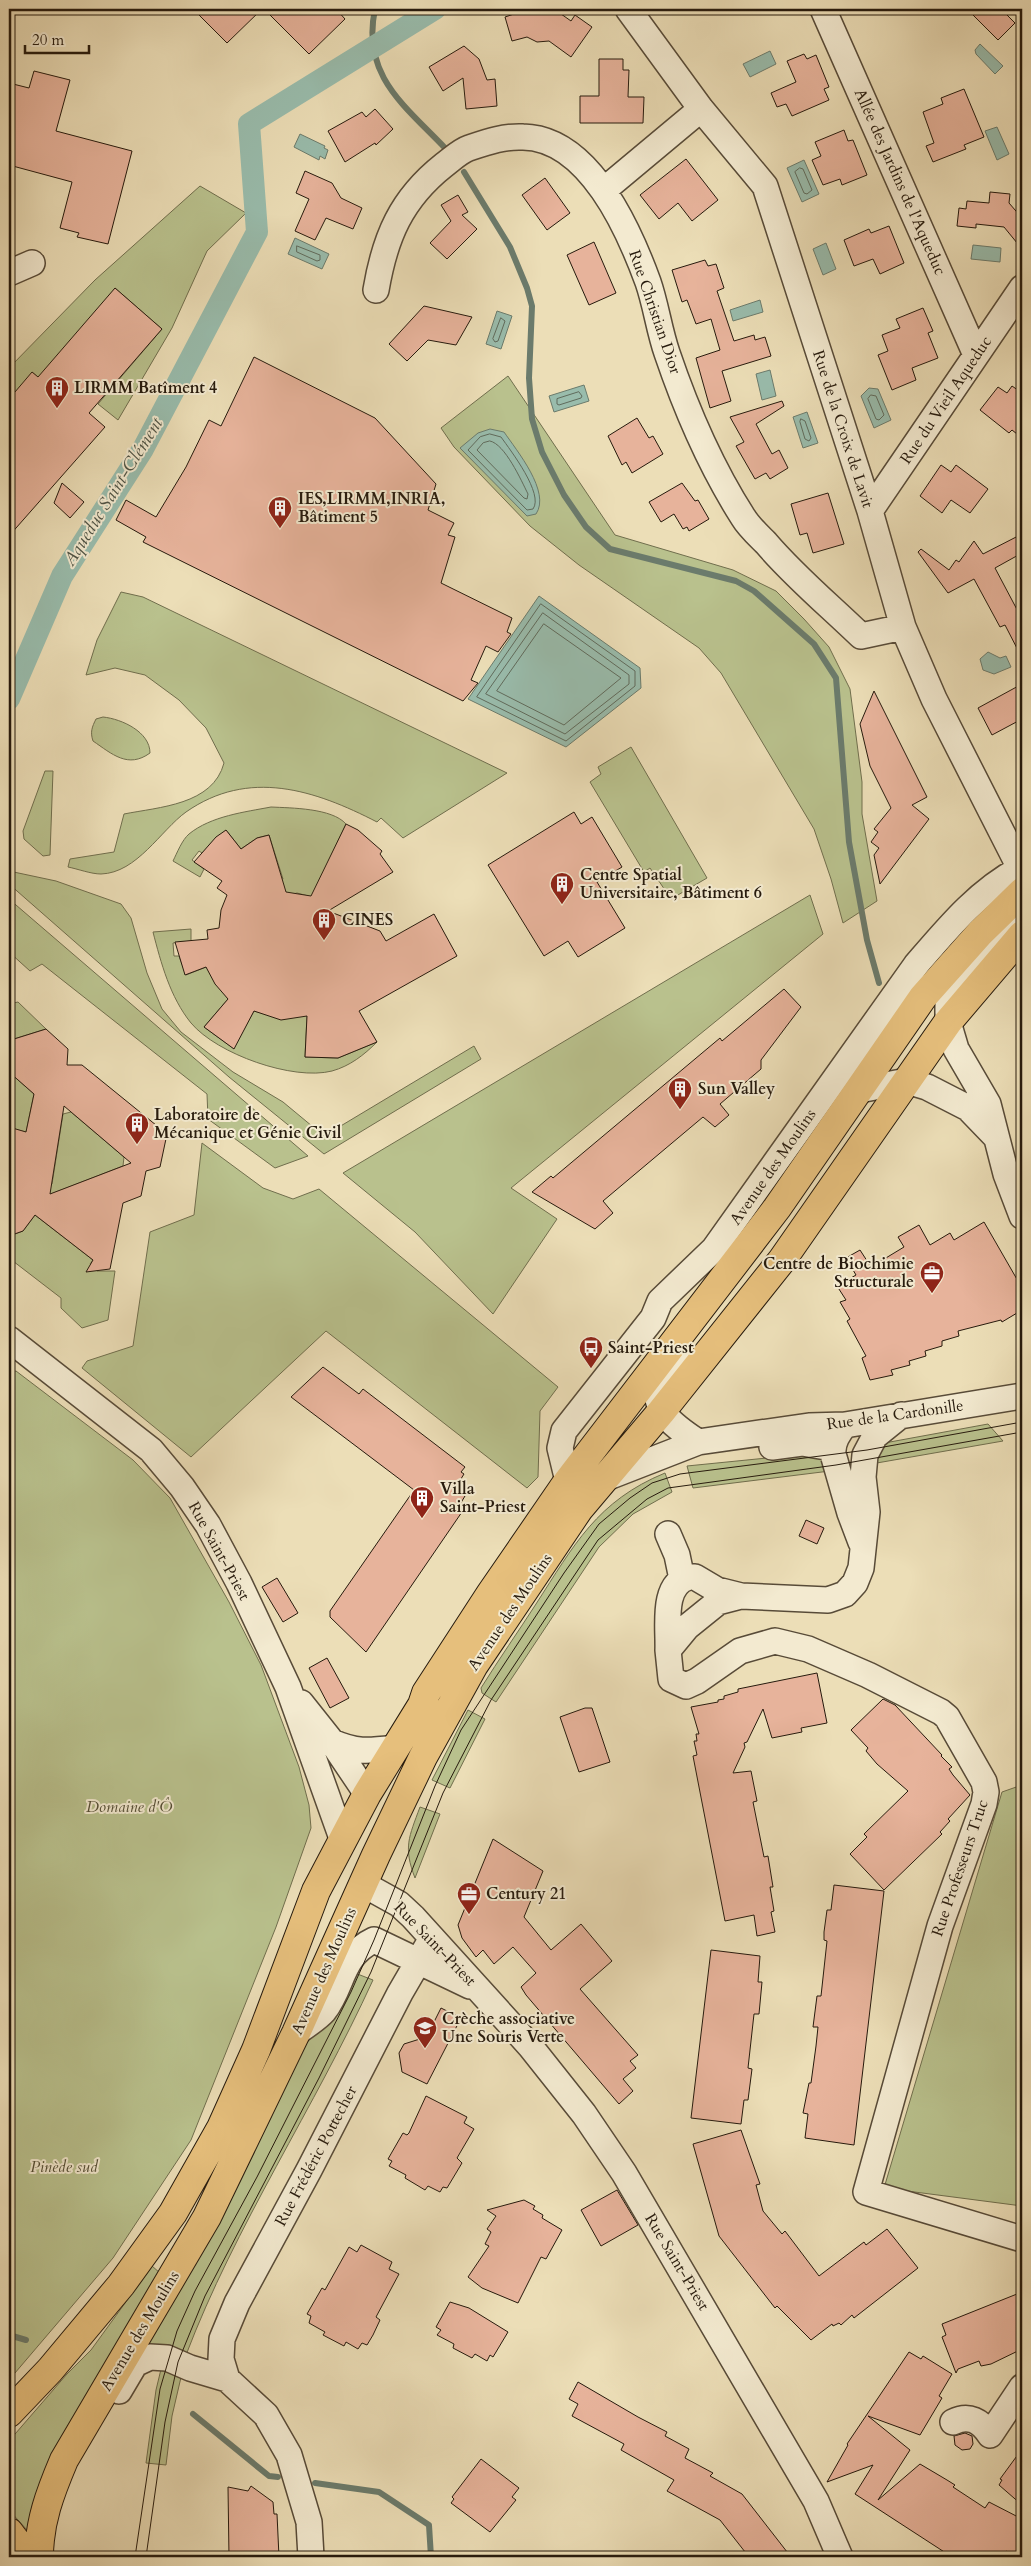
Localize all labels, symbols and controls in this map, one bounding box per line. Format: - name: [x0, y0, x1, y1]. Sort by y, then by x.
- scale bar: [25, 22, 89, 54]
- text: 20 m: [32, 30, 64, 50]
- street label: Allée des Jardins de l'Aqueduc: [849, 85, 951, 279]
- street label: Rue Christian Dior: [623, 247, 687, 377]
- street label: Rue du Vieil Aqueduc: [895, 332, 997, 468]
- street label: Rue de la Croix de Lavit: [807, 347, 879, 511]
- building icon: LIRMM Batîment 4: [44, 375, 70, 409]
- place label: LIRMM Batîment 4: [74, 377, 217, 399]
- water label: Aqueduc Saint-Clément: [57, 412, 169, 572]
- place label: IES,LIRMM,INRIA, Bâtiment 5: [298, 488, 445, 528]
- building icon: IES,LIRMM,INRIA, Bâtiment 5: [267, 495, 293, 529]
- place label: Centre Spatial Universitaire, Bâtiment 6: [580, 864, 762, 904]
- building icon: Centre Spatial Universitaire, Bâtiment 6: [549, 871, 575, 905]
- building icon: CINES: [311, 907, 337, 941]
- place label: CINES: [342, 909, 393, 931]
- building icon: Sun Valley: [667, 1076, 693, 1110]
- place label: Sun Valley: [698, 1078, 775, 1100]
- place label: Laboratoire de Mécanique et Génie Civil: [154, 1104, 342, 1144]
- street label: Avenue des Moulins: [725, 1105, 821, 1229]
- building icon: Laboratoire de Mécanique et Génie Civil: [124, 1111, 150, 1145]
- place label: Centre de Biochimie Structurale: [763, 1253, 914, 1293]
- office icon: Centre de Biochimie Structurale: [919, 1260, 945, 1294]
- bus stop icon: Saint-Priest: [578, 1335, 604, 1369]
- place label: Saint-Priest: [608, 1337, 694, 1359]
- street label: Rue de la Cardonille: [825, 1395, 965, 1435]
- place label: Villa Saint-Priest: [440, 1478, 526, 1518]
- building icon: Villa Saint-Priest: [409, 1485, 435, 1519]
- street label: Rue Saint-Priest: [183, 1498, 255, 1604]
- street label: Avenue des Moulins: [463, 1549, 557, 1675]
- park label: Domaine d'Ô: [86, 1796, 172, 1818]
- street label: Rue Professeurs Truc: [926, 1797, 994, 1939]
- office icon: Century 21: [456, 1881, 482, 1915]
- place label: Century 21: [486, 1883, 566, 1905]
- street label: Rue Saint-Priest: [389, 1897, 481, 1991]
- street label: Avenue des Moulins: [286, 1904, 362, 2038]
- place label: Crèche associative Une Souris Verte: [442, 2008, 575, 2048]
- school or university icon: Crèche associative Une Souris Verte: [412, 2015, 438, 2049]
- street label: Rue Frédéric Pottecher: [270, 2082, 362, 2230]
- park label: Pinède sud: [30, 2156, 99, 2178]
- street label: Rue Saint-Priest: [639, 2209, 715, 2315]
- street label: Avenue des Moulins: [95, 2267, 185, 2395]

